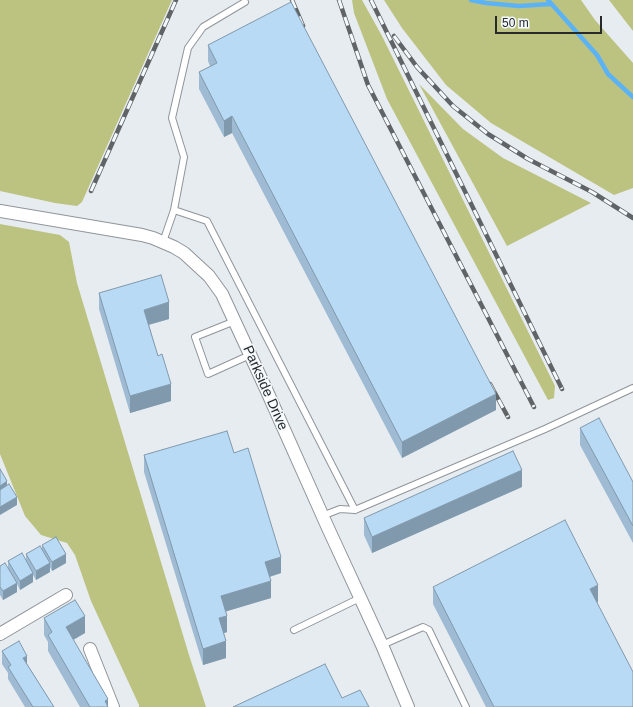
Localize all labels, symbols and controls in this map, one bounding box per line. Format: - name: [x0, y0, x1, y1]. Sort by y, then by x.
- scale bar: [497, 8, 604, 34]
- text: 50 m: [502, 16, 529, 30]
- street label: Parkside Drive: [239, 343, 291, 433]

